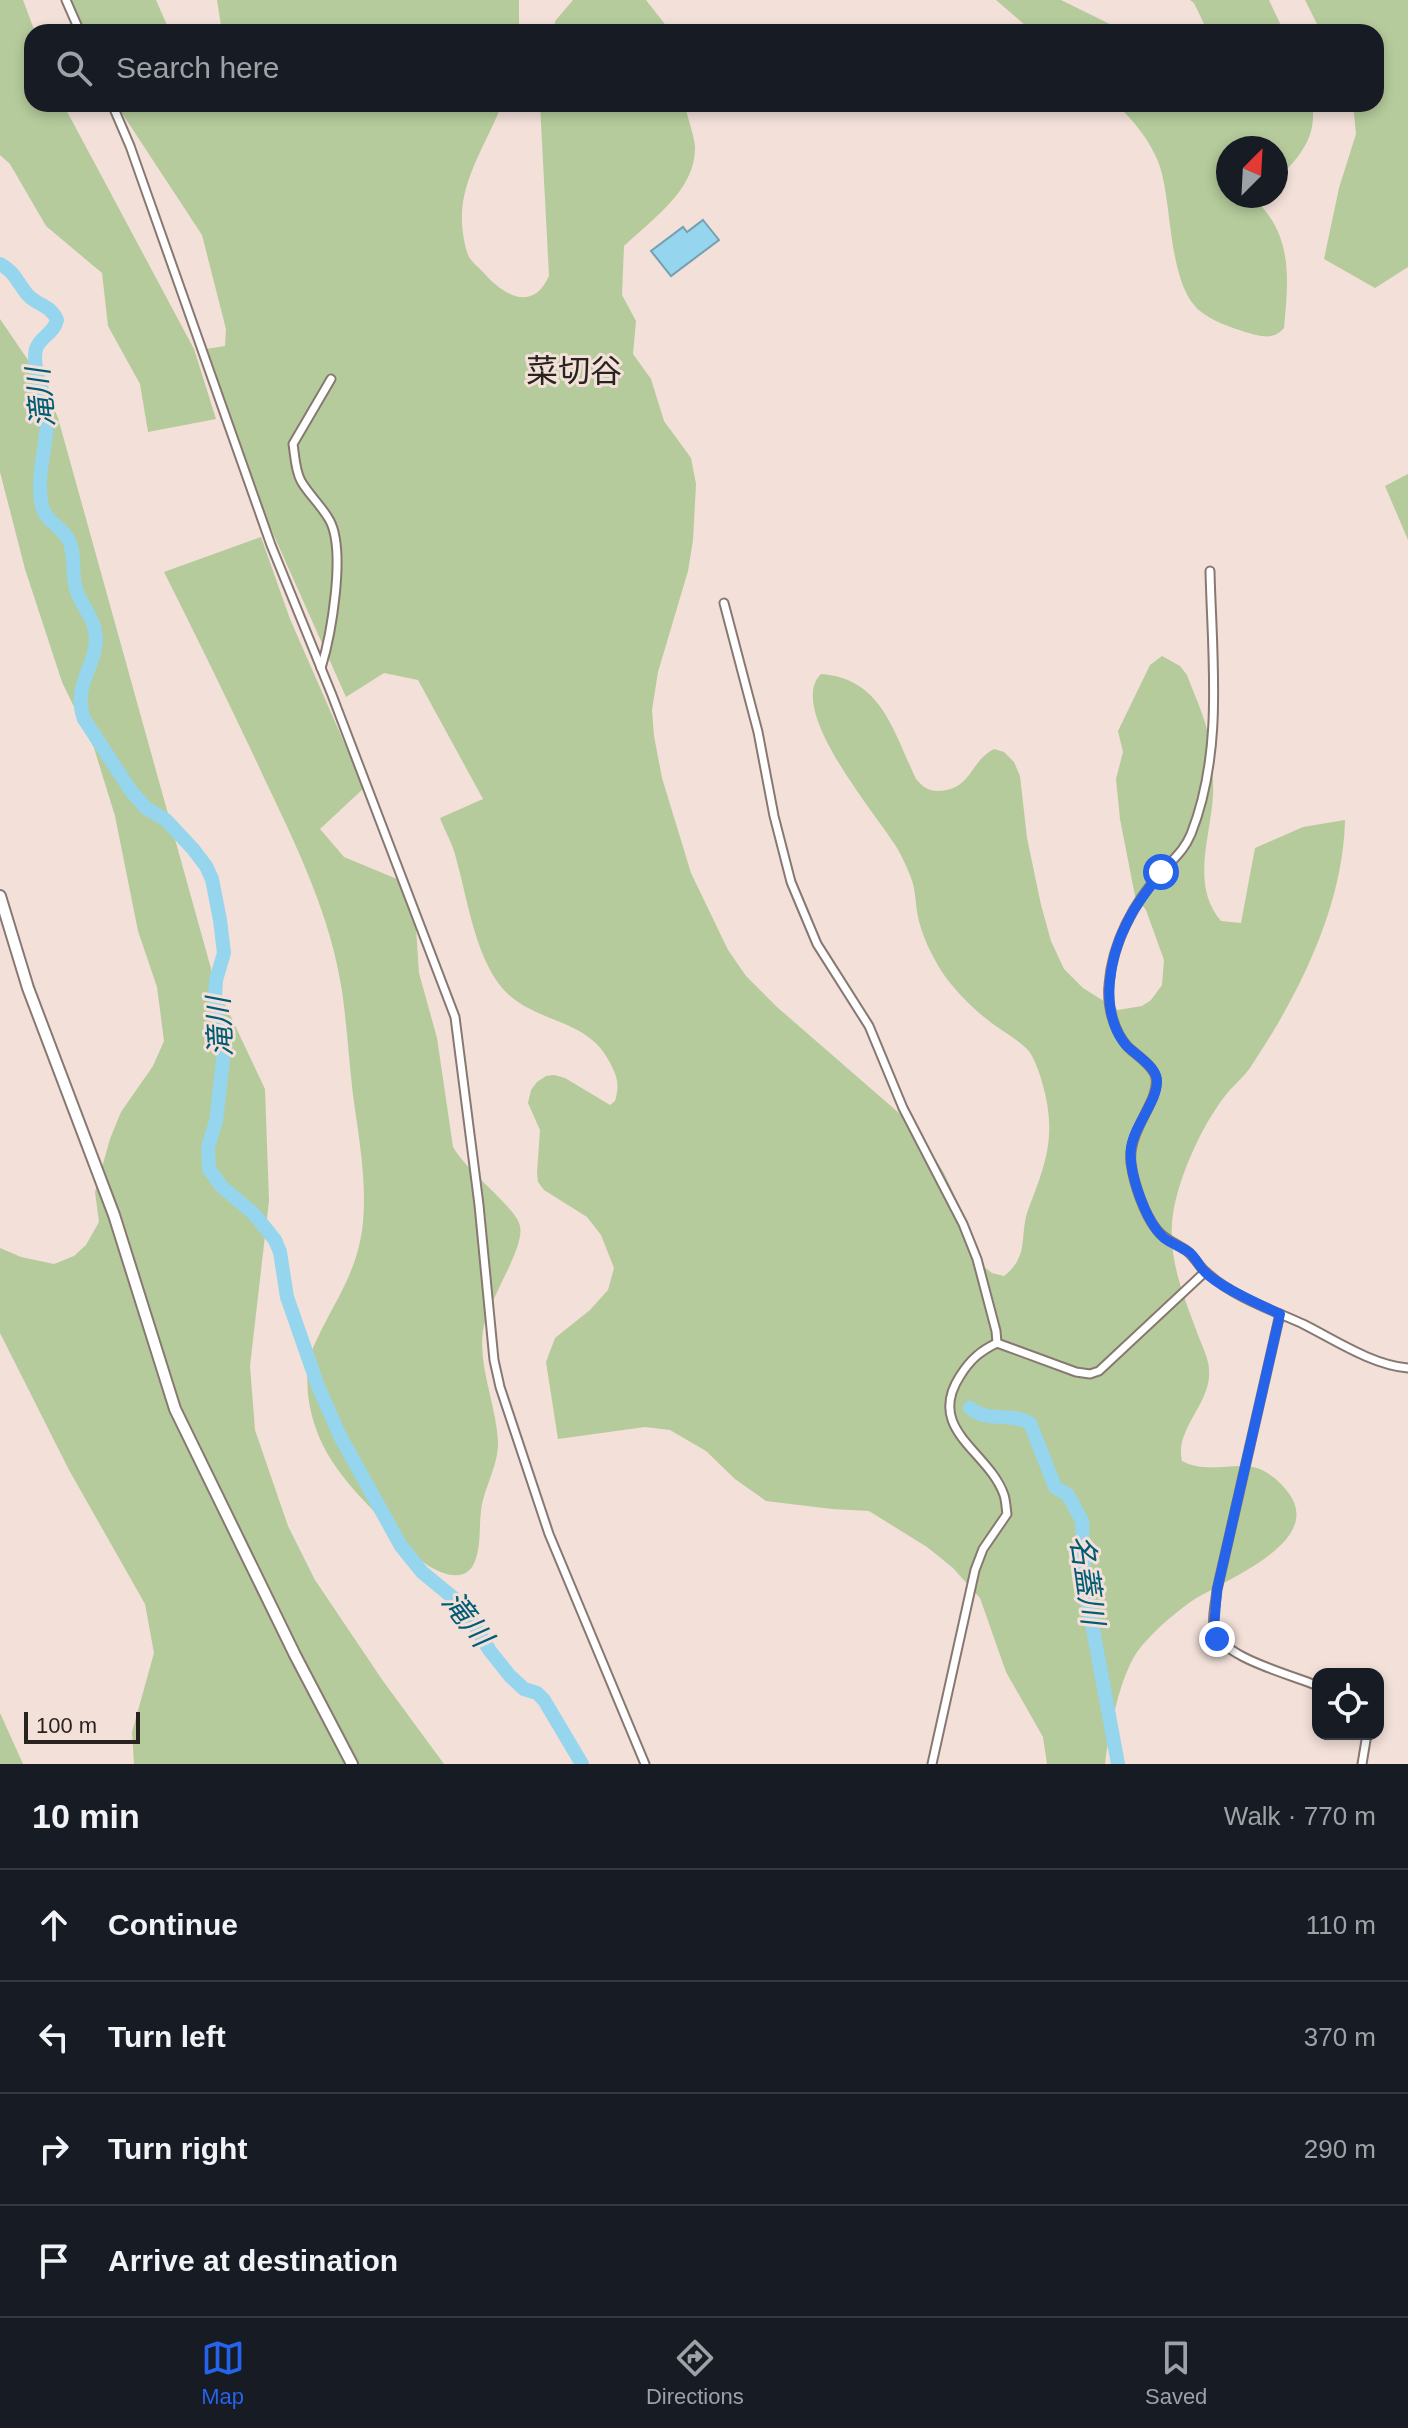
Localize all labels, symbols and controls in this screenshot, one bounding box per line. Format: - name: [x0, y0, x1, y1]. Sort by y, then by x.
- search box: [24, 24, 1384, 112]
- icon: search: [52, 46, 96, 90]
- text: Search here: [116, 51, 279, 84]
- north arrow: [1216, 136, 1288, 208]
- district label: 菜切谷: [526, 353, 622, 389]
- water label: 滝川: [21, 364, 60, 430]
- route start: [1143, 854, 1179, 890]
- water label: 滝川: [201, 993, 238, 1058]
- water label: 名蓋川: [1065, 1533, 1111, 1630]
- water label: 滝川: [436, 1585, 501, 1655]
- route end: [1199, 1621, 1235, 1657]
- map controls: [1312, 1668, 1384, 1740]
- button: locate: [1312, 1668, 1384, 1740]
- scale bar: [24, 1708, 140, 1744]
- text: 100 m: [36, 1713, 97, 1738]
- text: 10 min: [32, 1797, 140, 1835]
- text: Walk · 770 m: [1224, 1801, 1376, 1831]
- icon: ahead: [32, 1903, 76, 1947]
- text: Continue: [108, 1908, 238, 1941]
- text: 110 m: [1306, 1910, 1376, 1940]
- icon: left: [32, 2015, 76, 2059]
- text: Turn left: [108, 2020, 226, 2053]
- text: 370 m: [1304, 2022, 1376, 2052]
- icon: right: [32, 2127, 76, 2171]
- text: Turn right: [108, 2132, 247, 2165]
- text: 290 m: [1304, 2134, 1376, 2164]
- icon: arrive: [32, 2239, 76, 2283]
- text: Arrive at destination: [108, 2244, 398, 2277]
- tab: Map: [201, 2336, 245, 2410]
- tab: Directions: [646, 2336, 744, 2410]
- tab: Saved: [1145, 2336, 1207, 2410]

